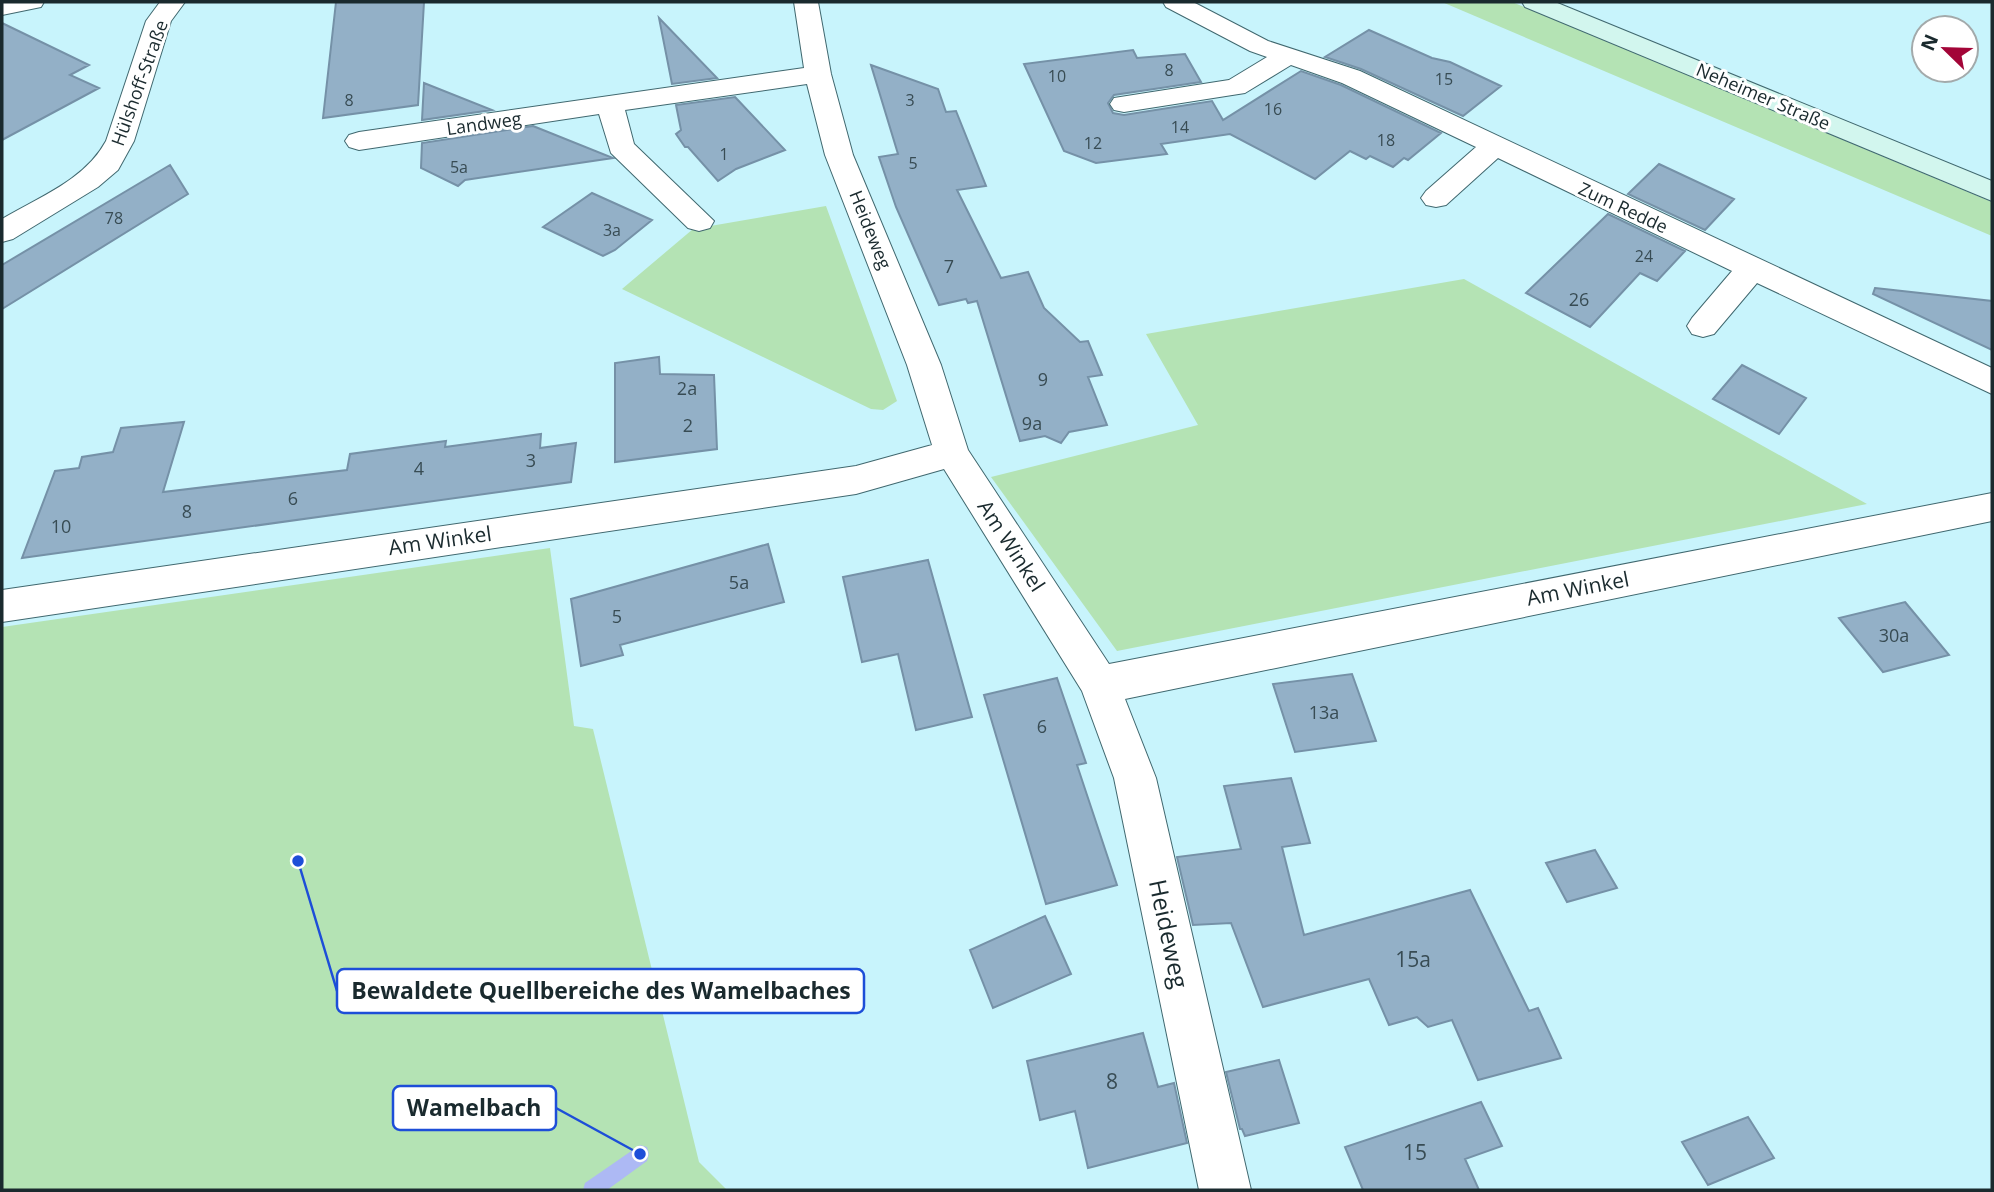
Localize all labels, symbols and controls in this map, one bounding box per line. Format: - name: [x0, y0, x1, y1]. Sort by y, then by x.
- north arrow: [1910, 14, 1980, 84]
- street label: Hülshoff-Straße: [105, 16, 173, 149]
- text: N: [1914, 30, 1944, 55]
- street label: Neheimer Straße: [1693, 57, 1834, 135]
- house number: 8: [1164, 59, 1174, 81]
- house number: 10: [1048, 65, 1066, 87]
- house number: 15: [1435, 68, 1453, 90]
- house number: 8: [344, 89, 354, 111]
- house number: 3: [905, 89, 915, 111]
- house number: 16: [1264, 98, 1282, 120]
- street label: Landweg: [445, 106, 523, 140]
- house number: 14: [1171, 116, 1189, 138]
- house number: 18: [1377, 129, 1395, 151]
- house number: 12: [1084, 132, 1102, 154]
- house number: 1: [719, 143, 729, 165]
- house number: 5: [908, 152, 918, 174]
- house number: 5a: [450, 156, 468, 178]
- street label: Zum Redde: [1575, 176, 1672, 238]
- street label: Heideweg: [844, 187, 898, 273]
- house number: 78: [105, 207, 123, 229]
- house number: 3a: [603, 219, 621, 241]
- house number: 24: [1635, 245, 1653, 267]
- house number: 7: [944, 254, 954, 278]
- house number: 26: [1569, 287, 1589, 311]
- house number: 9: [1038, 367, 1048, 391]
- house number: 2a: [677, 376, 697, 400]
- house number: 9a: [1022, 411, 1042, 435]
- house number: 2: [683, 413, 693, 437]
- house number: 3: [526, 448, 536, 472]
- house number: 4: [414, 456, 424, 480]
- house number: 6: [288, 486, 298, 510]
- street label: Am Winkel: [972, 494, 1052, 597]
- house number: 8: [182, 499, 192, 523]
- house number: 10: [51, 514, 71, 538]
- street label: Am Winkel: [386, 519, 493, 561]
- street label: Am Winkel: [1524, 564, 1631, 612]
- house number: 5a: [729, 570, 749, 594]
- house number: 5: [612, 604, 622, 628]
- house number: 30a: [1879, 623, 1909, 647]
- house number: 13a: [1309, 700, 1339, 724]
- house number: 6: [1037, 714, 1047, 738]
- street label: Heideweg: [1142, 876, 1197, 991]
- house number: 15a: [1395, 945, 1431, 973]
- callout: Bewaldete Quellbereiche des Wamelbaches: [337, 969, 864, 1013]
- text: Bewaldete Quellbereiche des Wamelbaches: [351, 974, 851, 1006]
- house number: 8: [1106, 1067, 1118, 1095]
- callout: Wamelbach: [393, 1086, 556, 1130]
- text: Wamelbach: [407, 1091, 541, 1123]
- house number: 15: [1403, 1138, 1427, 1166]

